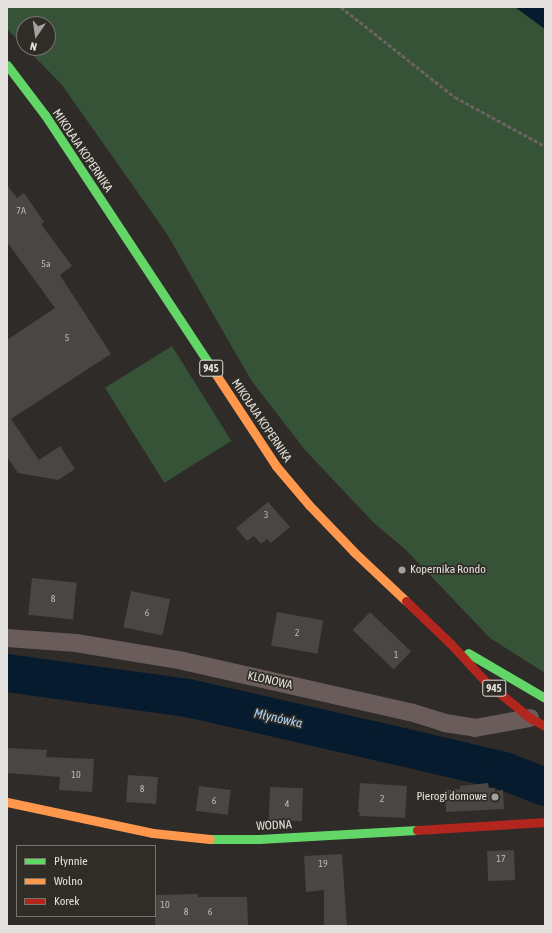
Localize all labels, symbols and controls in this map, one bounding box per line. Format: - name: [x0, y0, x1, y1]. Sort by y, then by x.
- north arrow: [16, 16, 56, 56]
- text: N: [29, 40, 38, 53]
- street label: MIKOŁAJA KOPERNIKA: [49, 107, 115, 195]
- house number: 7A: [16, 205, 26, 217]
- house number: 5a: [41, 258, 51, 270]
- house number: 5: [65, 332, 69, 344]
- road number: 945: [199, 359, 223, 377]
- street label: MIKOŁAJA KOPERNIKA: [228, 377, 294, 465]
- house number: 3: [264, 509, 268, 521]
- place label: Kopernika Rondo: [410, 563, 486, 577]
- marker: Kopernika Rondo: [397, 565, 407, 575]
- house number: 8: [51, 593, 55, 605]
- house number: 6: [145, 607, 149, 619]
- house number: 2: [295, 627, 299, 639]
- house number: 1: [394, 649, 398, 661]
- street label: KLONOWA: [246, 669, 294, 693]
- road number: 945: [482, 679, 506, 697]
- water label: Młynówka: [252, 706, 304, 732]
- house number: 10: [71, 769, 81, 781]
- house number: 8: [140, 783, 144, 795]
- place label: Pierogi domowe: [416, 790, 487, 804]
- marker: Pierogi domowe: [490, 792, 500, 802]
- house number: 2: [380, 793, 384, 805]
- house number: 6: [212, 795, 216, 807]
- house number: 4: [285, 798, 289, 810]
- street label: WODNA: [256, 818, 292, 834]
- legend: [16, 845, 156, 917]
- house number: 17: [496, 853, 506, 865]
- text: Płynnie: [54, 854, 88, 868]
- house number: 19: [318, 858, 328, 870]
- text: Wolno: [54, 874, 83, 888]
- text: Korek: [54, 894, 80, 908]
- house number: 10: [160, 899, 170, 911]
- house number: 8: [184, 906, 188, 918]
- house number: 6: [208, 906, 212, 918]

